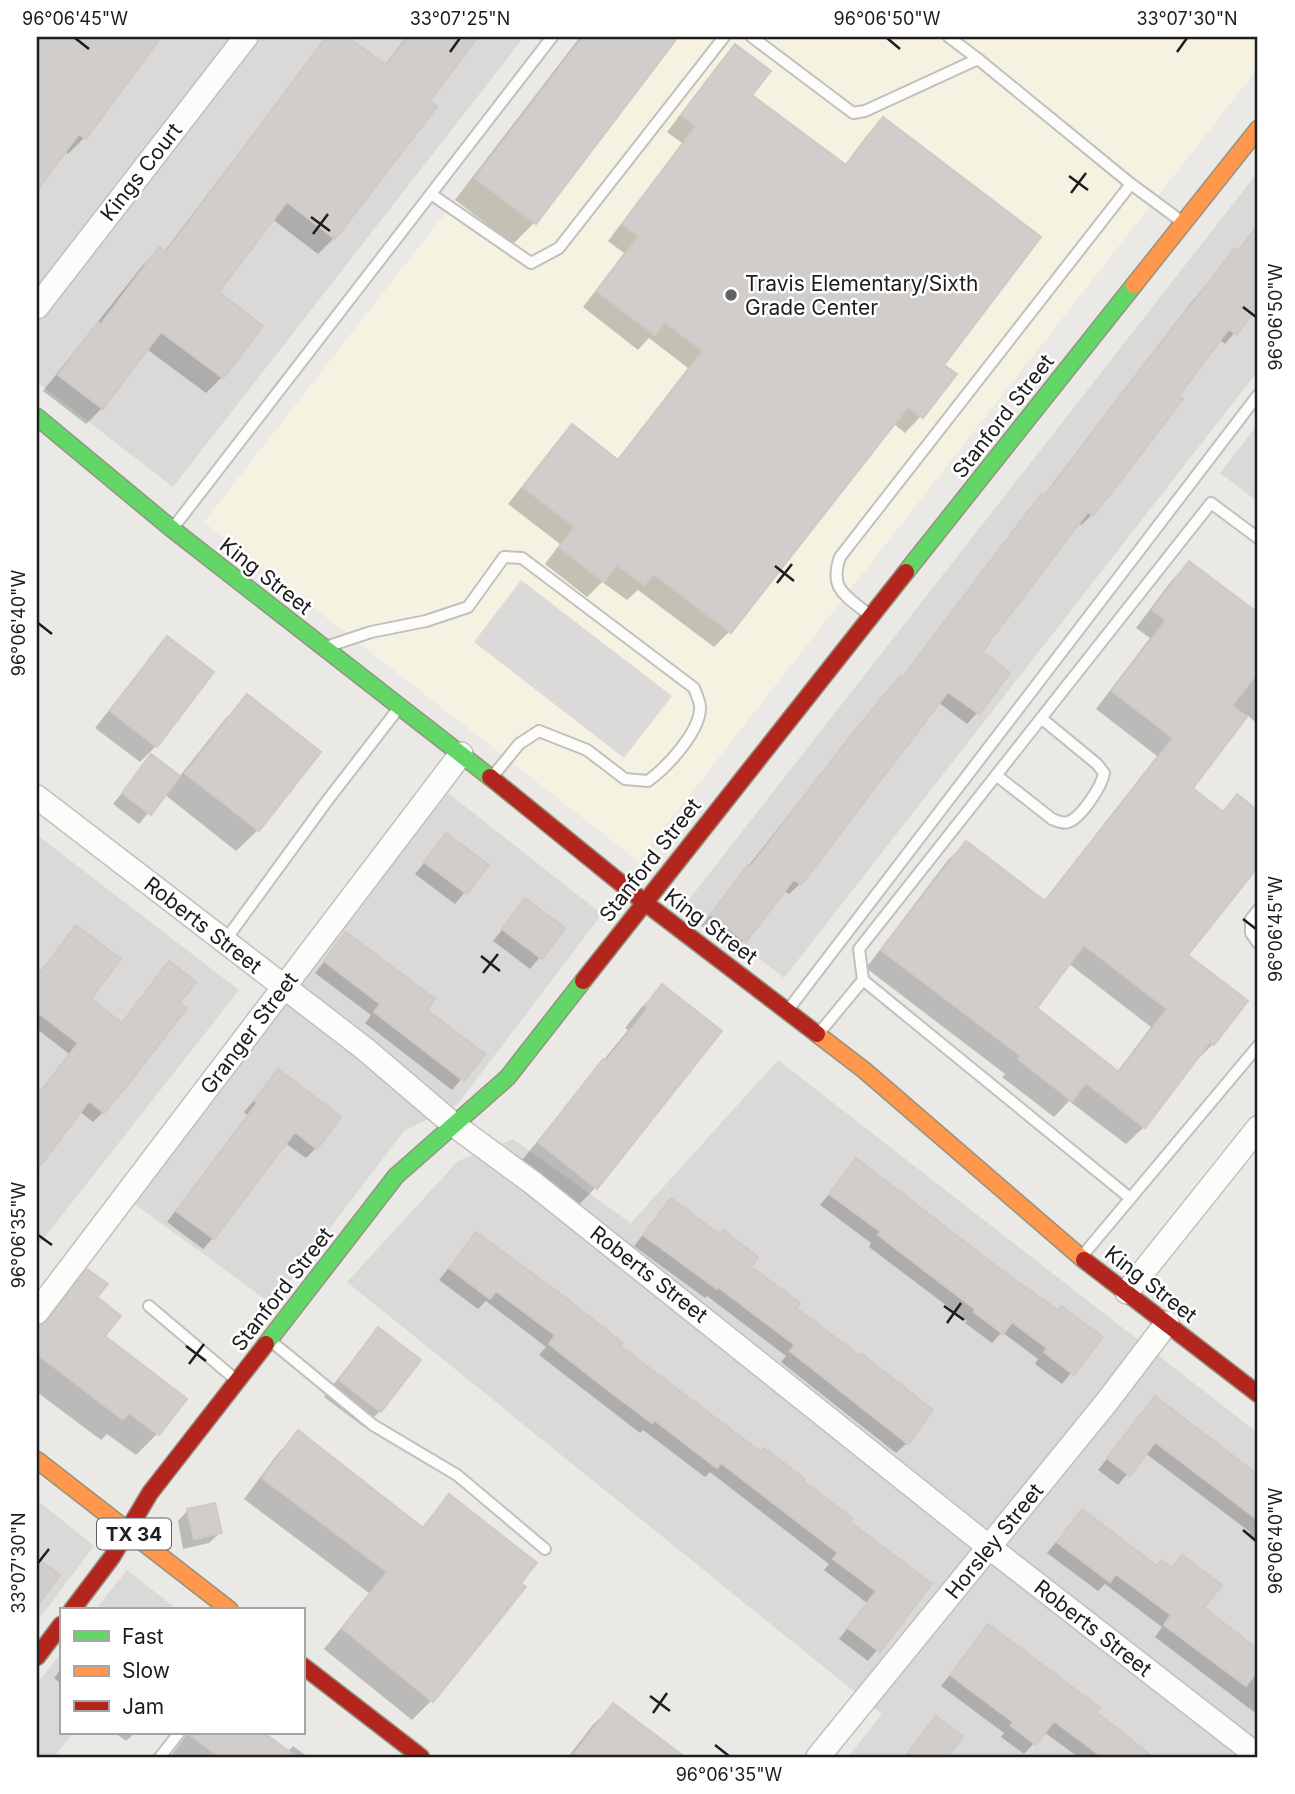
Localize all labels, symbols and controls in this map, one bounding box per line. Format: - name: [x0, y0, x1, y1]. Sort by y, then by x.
- text: 96°06'45"W: [22, 8, 128, 29]
- text: 33°07'25"N: [410, 8, 510, 29]
- text: 96°06'50"W: [834, 8, 941, 29]
- text: 33°07'30"N: [1136, 8, 1238, 29]
- street label: Kings Court: [95, 118, 187, 226]
- text: 96°06'50"W: [1265, 263, 1286, 370]
- place label: Travis Elementary/Sixth Grade Center: [745, 271, 979, 320]
- marker: Travis Elementary/Sixth Grade Center: [723, 287, 739, 303]
- street label: Stanford Street: [947, 349, 1059, 483]
- street label: King Street: [215, 532, 317, 620]
- text: 96°06'40"W: [8, 570, 29, 676]
- street label: Stanford Street: [594, 793, 706, 927]
- street label: Roberts Street: [139, 871, 267, 979]
- text: 96°06'45"W: [1265, 876, 1286, 982]
- street label: King Street: [660, 883, 763, 969]
- street label: Granger Street: [195, 967, 303, 1099]
- text: 96°06'35"W: [8, 1181, 29, 1288]
- street label: Roberts Street: [585, 1220, 713, 1328]
- street label: Stanford Street: [226, 1222, 338, 1356]
- street label: King Street: [1100, 1240, 1202, 1328]
- street label: Horsley Street: [940, 1478, 1048, 1604]
- text: 96°06'40"W: [1265, 1488, 1286, 1594]
- text: 33°07'30"N: [8, 1512, 29, 1614]
- road number: TX 34: [97, 1518, 171, 1550]
- street label: Roberts Street: [1029, 1574, 1157, 1682]
- legend: [60, 1608, 304, 1734]
- text: Fast: [122, 1624, 164, 1649]
- text: Slow: [122, 1658, 170, 1683]
- text: Jam: [122, 1694, 164, 1719]
- text: 96°06'35"W: [676, 1764, 783, 1785]

